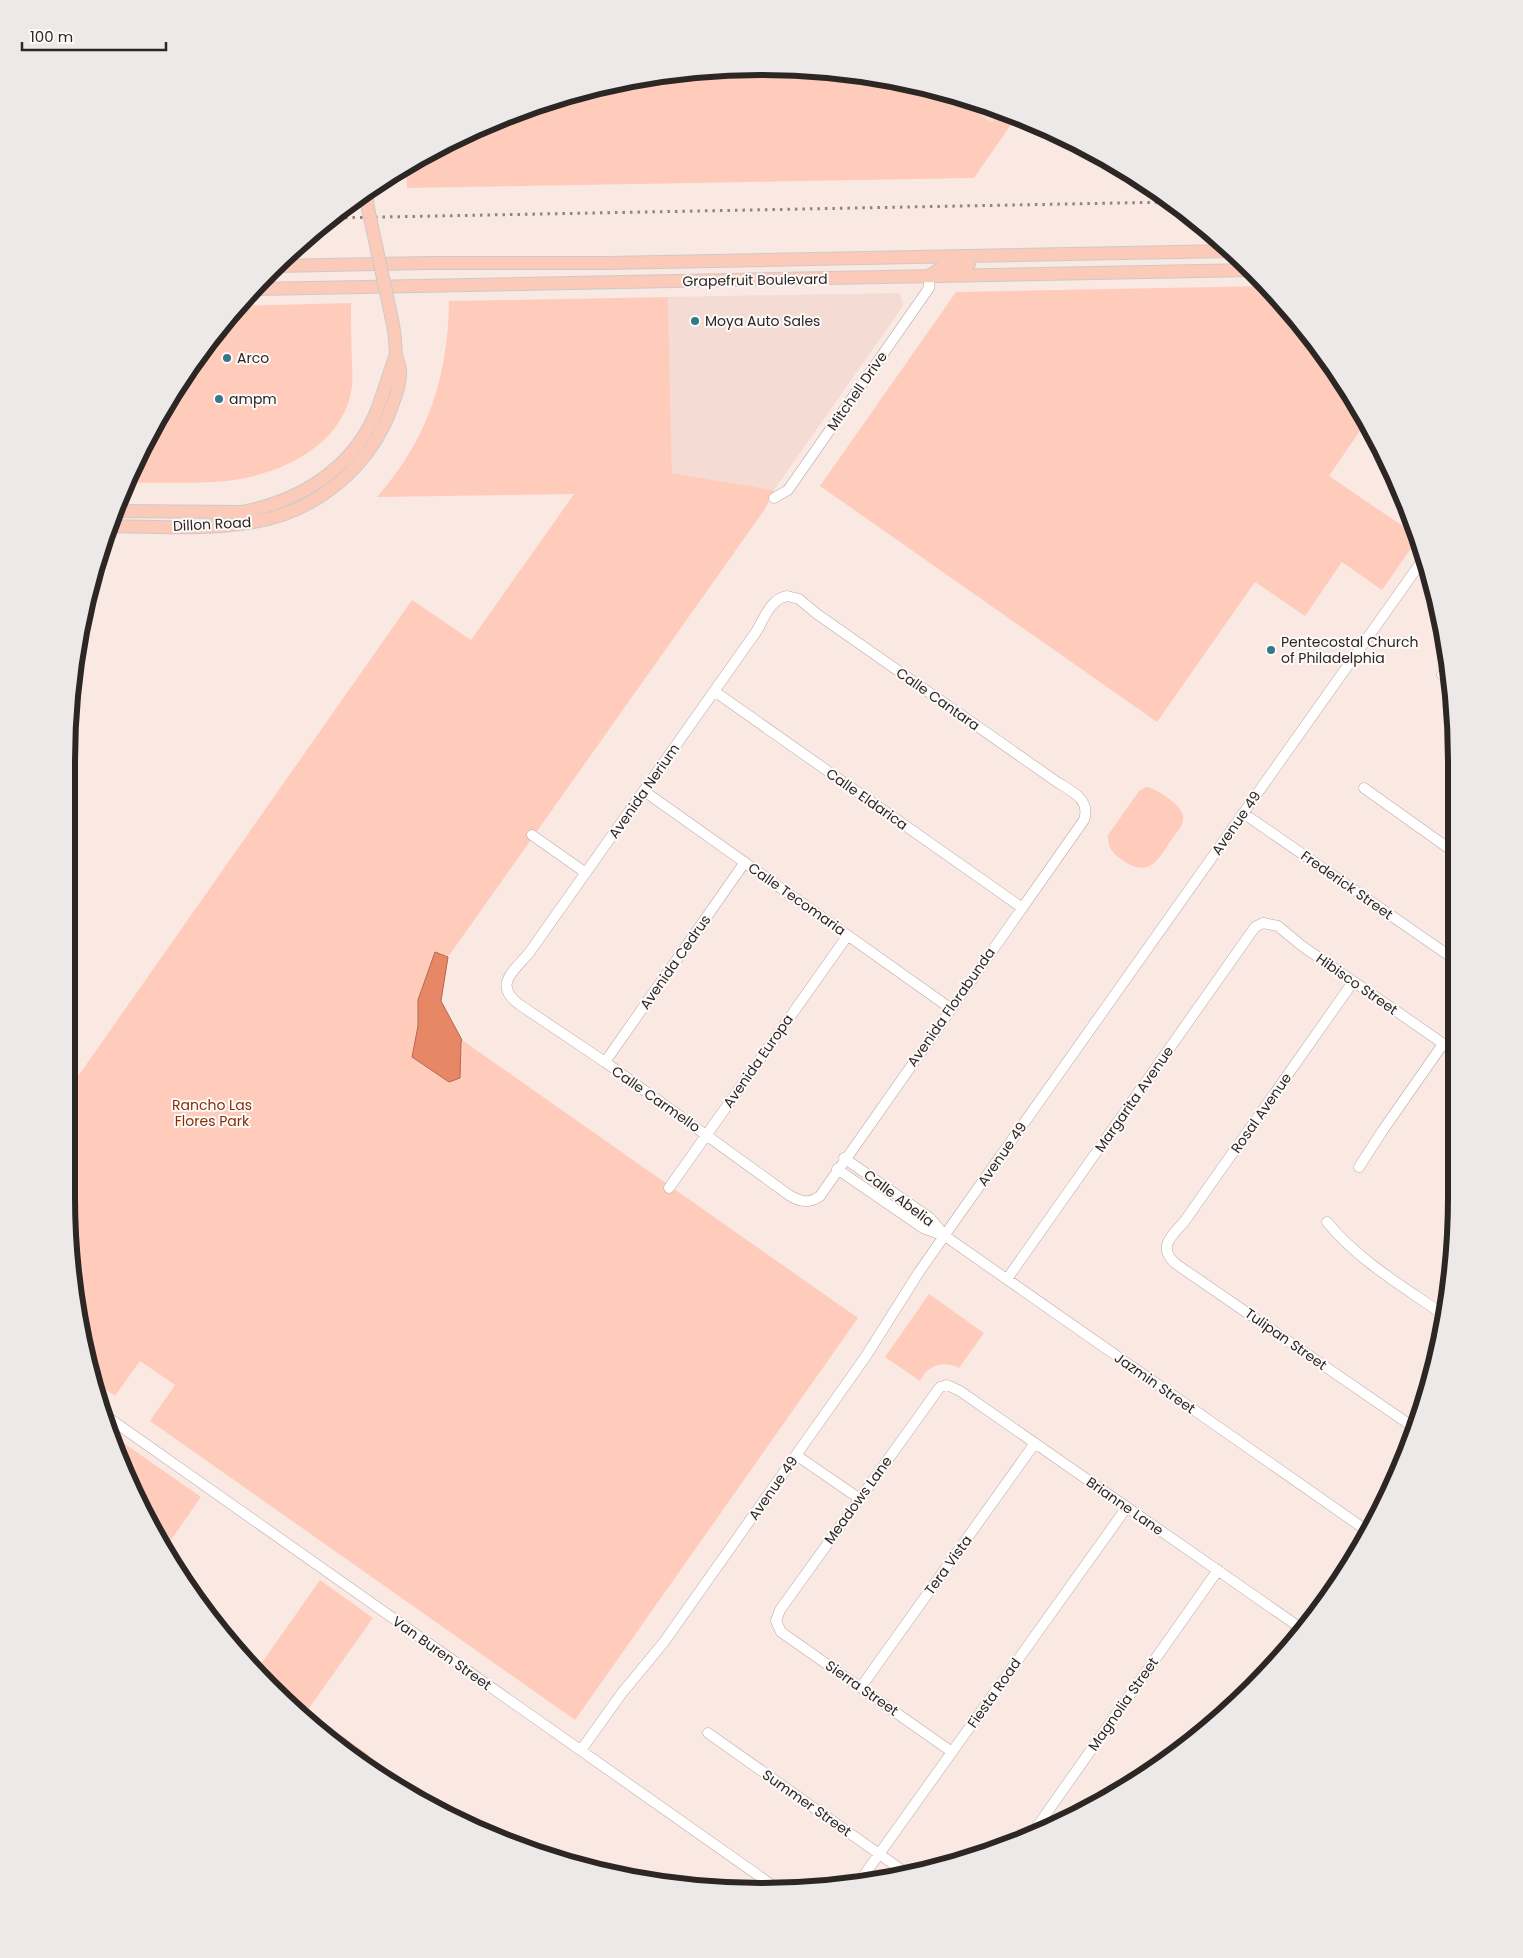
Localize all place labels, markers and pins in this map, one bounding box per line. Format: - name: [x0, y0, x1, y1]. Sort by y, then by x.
- place label: Moya Auto Sales: [705, 311, 820, 331]
- marker: Moya Auto Sales: [689, 315, 701, 327]
- place label: Arco: [237, 348, 269, 368]
- marker: Arco: [221, 352, 233, 364]
- place label: ampm: [229, 389, 277, 409]
- marker: ampm: [213, 393, 225, 405]
- place label: Pentecostal Church of Philadelphia: [1281, 632, 1418, 668]
- marker: Pentecostal Church of Philadelphia: [1265, 644, 1277, 656]

